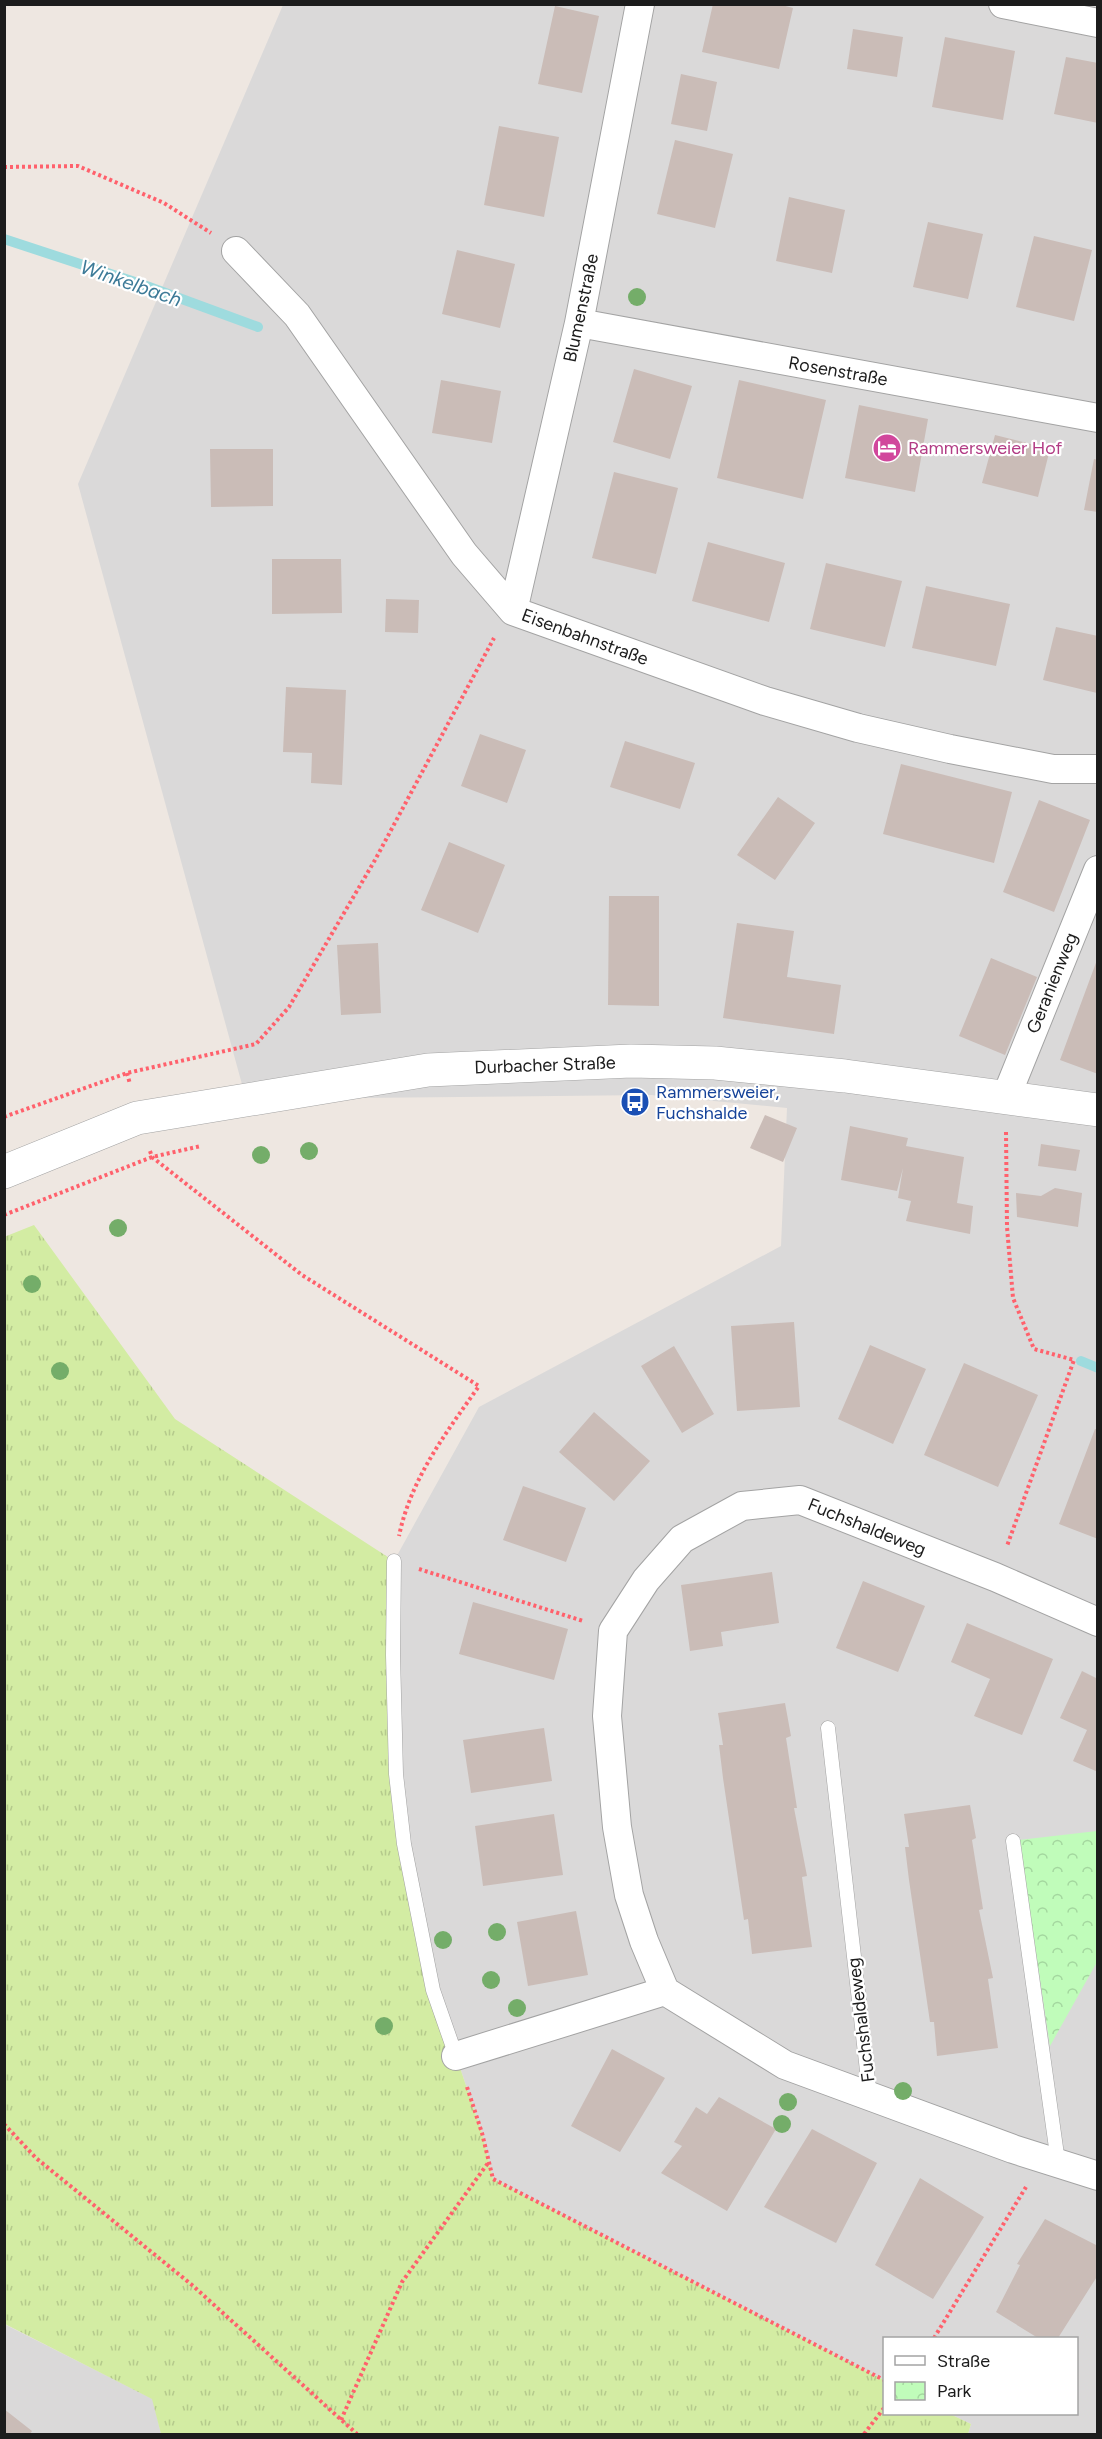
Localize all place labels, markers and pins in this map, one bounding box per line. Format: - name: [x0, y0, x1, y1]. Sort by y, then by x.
- hotel icon: Rammersweier Hof: [871, 432, 903, 464]
- place label: Rammersweier Hof: [908, 437, 1063, 459]
- place label: Rammersweier, Fuchshalde: [656, 1081, 779, 1124]
- bus stop icon: Rammersweier, Fuchshalde: [619, 1086, 651, 1118]

